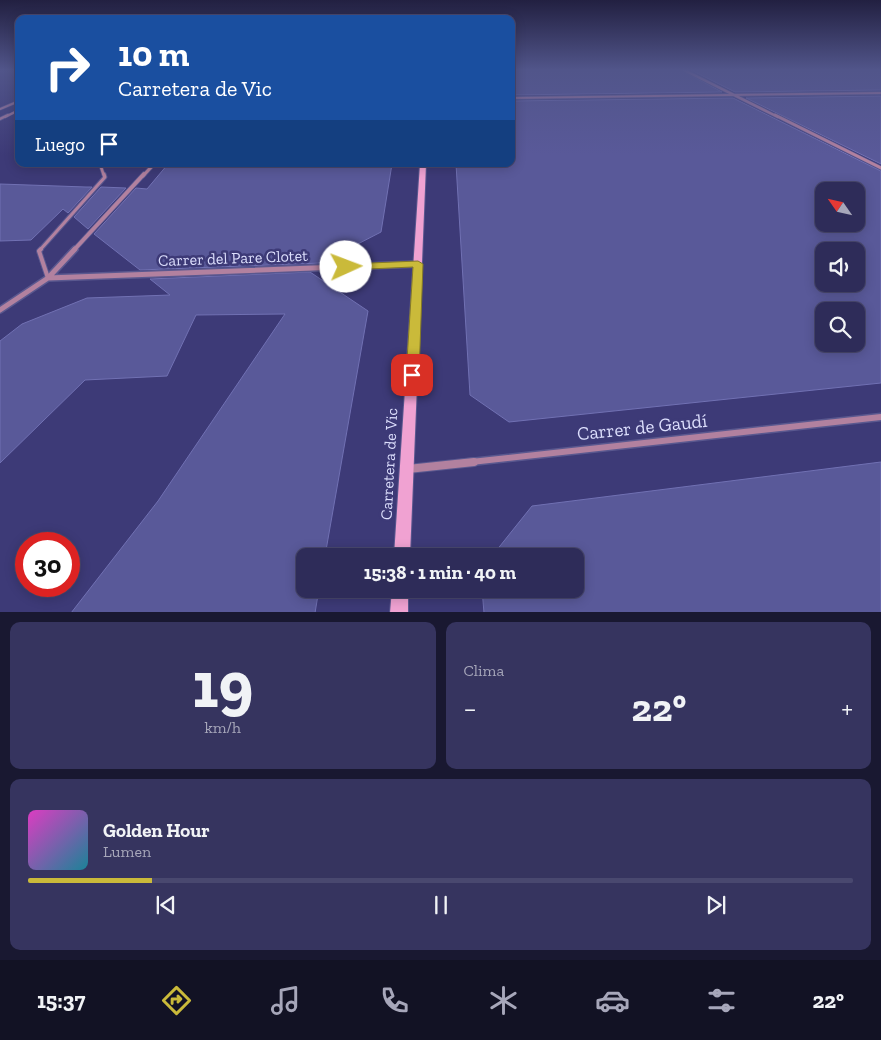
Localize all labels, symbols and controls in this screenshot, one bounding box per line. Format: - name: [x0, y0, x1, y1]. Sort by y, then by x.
- text: 10 m: [118, 33, 190, 75]
- icon: right: [35, 35, 100, 100]
- text: Carretera de Vic: [118, 75, 272, 102]
- icon: arrive: [95, 130, 123, 158]
- text: Luego: [35, 133, 85, 156]
- north arrow: [815, 182, 865, 232]
- map controls: [815, 182, 865, 352]
- position arrow: [319, 240, 371, 292]
- button: sound: [815, 242, 865, 292]
- street label: Carrer del Pare Clotet: [158, 246, 308, 270]
- button: search: [815, 302, 865, 352]
- pin: [391, 354, 433, 396]
- icon: arrive: [398, 361, 426, 389]
- street label: Carretera de Vic: [377, 408, 401, 520]
- street label: Carrer de Gaudí: [576, 409, 708, 445]
- speed limit sign: 30: [15, 532, 80, 597]
- text: 15:38 · 1 min · 40 m: [364, 561, 516, 584]
- text: 19: [192, 646, 253, 724]
- text: Clima: [464, 661, 504, 680]
- text: 22°: [632, 685, 686, 731]
- text: −: [464, 692, 477, 725]
- text: +: [841, 692, 853, 725]
- text: km/h: [204, 718, 241, 737]
- text: Golden Hour: [103, 819, 210, 842]
- text: Lumen: [103, 842, 151, 861]
- icon: previous: [152, 891, 180, 919]
- icon: pause: [427, 891, 455, 919]
- icon: next: [702, 891, 730, 919]
- icon: directions: [159, 983, 194, 1018]
- icon: music: [268, 983, 303, 1018]
- icon: phone: [377, 983, 412, 1018]
- icon: climate: [486, 983, 521, 1018]
- icon: car: [595, 983, 630, 1018]
- icon: filters: [704, 983, 739, 1018]
- text: 15:37: [37, 987, 85, 1014]
- text: 22°: [812, 987, 844, 1014]

